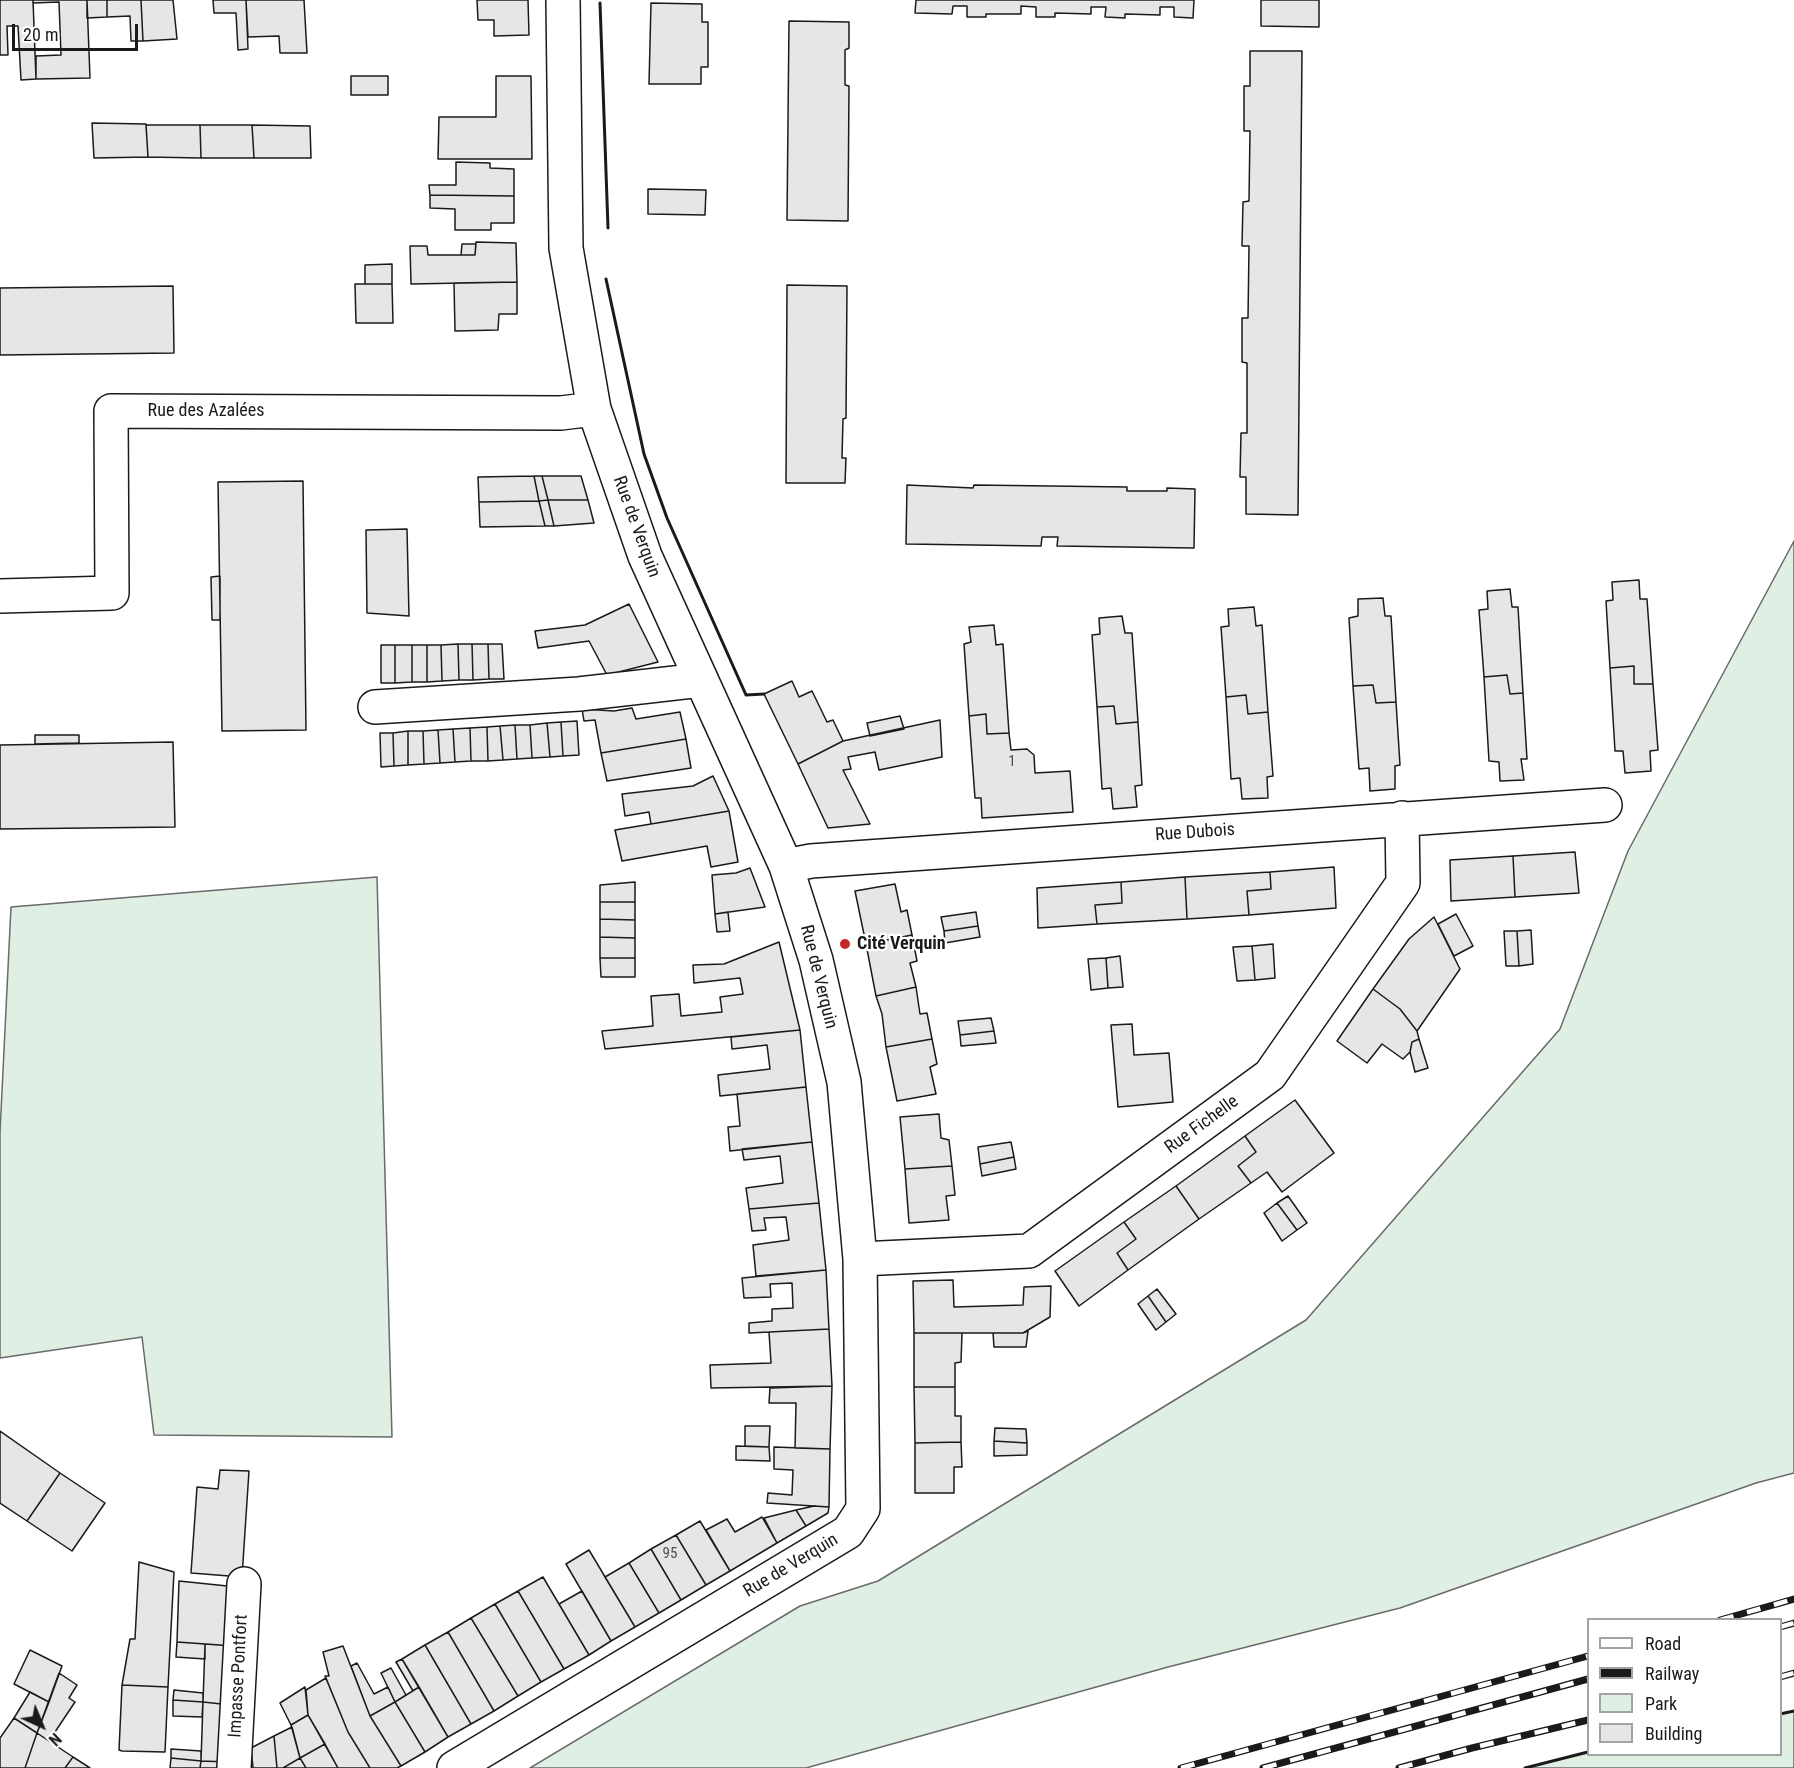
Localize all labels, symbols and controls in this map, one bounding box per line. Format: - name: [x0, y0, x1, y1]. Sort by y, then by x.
- scale bar: [15, 12, 141, 50]
- text: 20 m: [23, 24, 58, 45]
- street label: Rue des Azalées: [148, 400, 264, 422]
- street label: Rue de Verquin: [608, 473, 664, 581]
- house number: 1: [1008, 753, 1016, 771]
- street label: Rue Dubois: [1154, 819, 1236, 847]
- street label: Rue de Verquin: [795, 923, 841, 1031]
- place label: Cité Verquin: [857, 933, 946, 955]
- marker: Cité Verquin: [838, 937, 852, 951]
- street label: Rue Fichelle: [1161, 1091, 1243, 1159]
- street label: Rue de Verquin: [740, 1529, 842, 1603]
- house number: 95: [663, 1545, 677, 1563]
- street label: Impasse Pontfort: [225, 1614, 253, 1738]
- legend: [1587, 1618, 1782, 1756]
- text: Road: [1645, 1633, 1681, 1654]
- text: Railway: [1645, 1663, 1699, 1684]
- text: Park: [1645, 1693, 1677, 1714]
- north arrow: [12, 1696, 72, 1756]
- text: Building: [1645, 1723, 1702, 1744]
- text: N: [45, 1729, 65, 1750]

